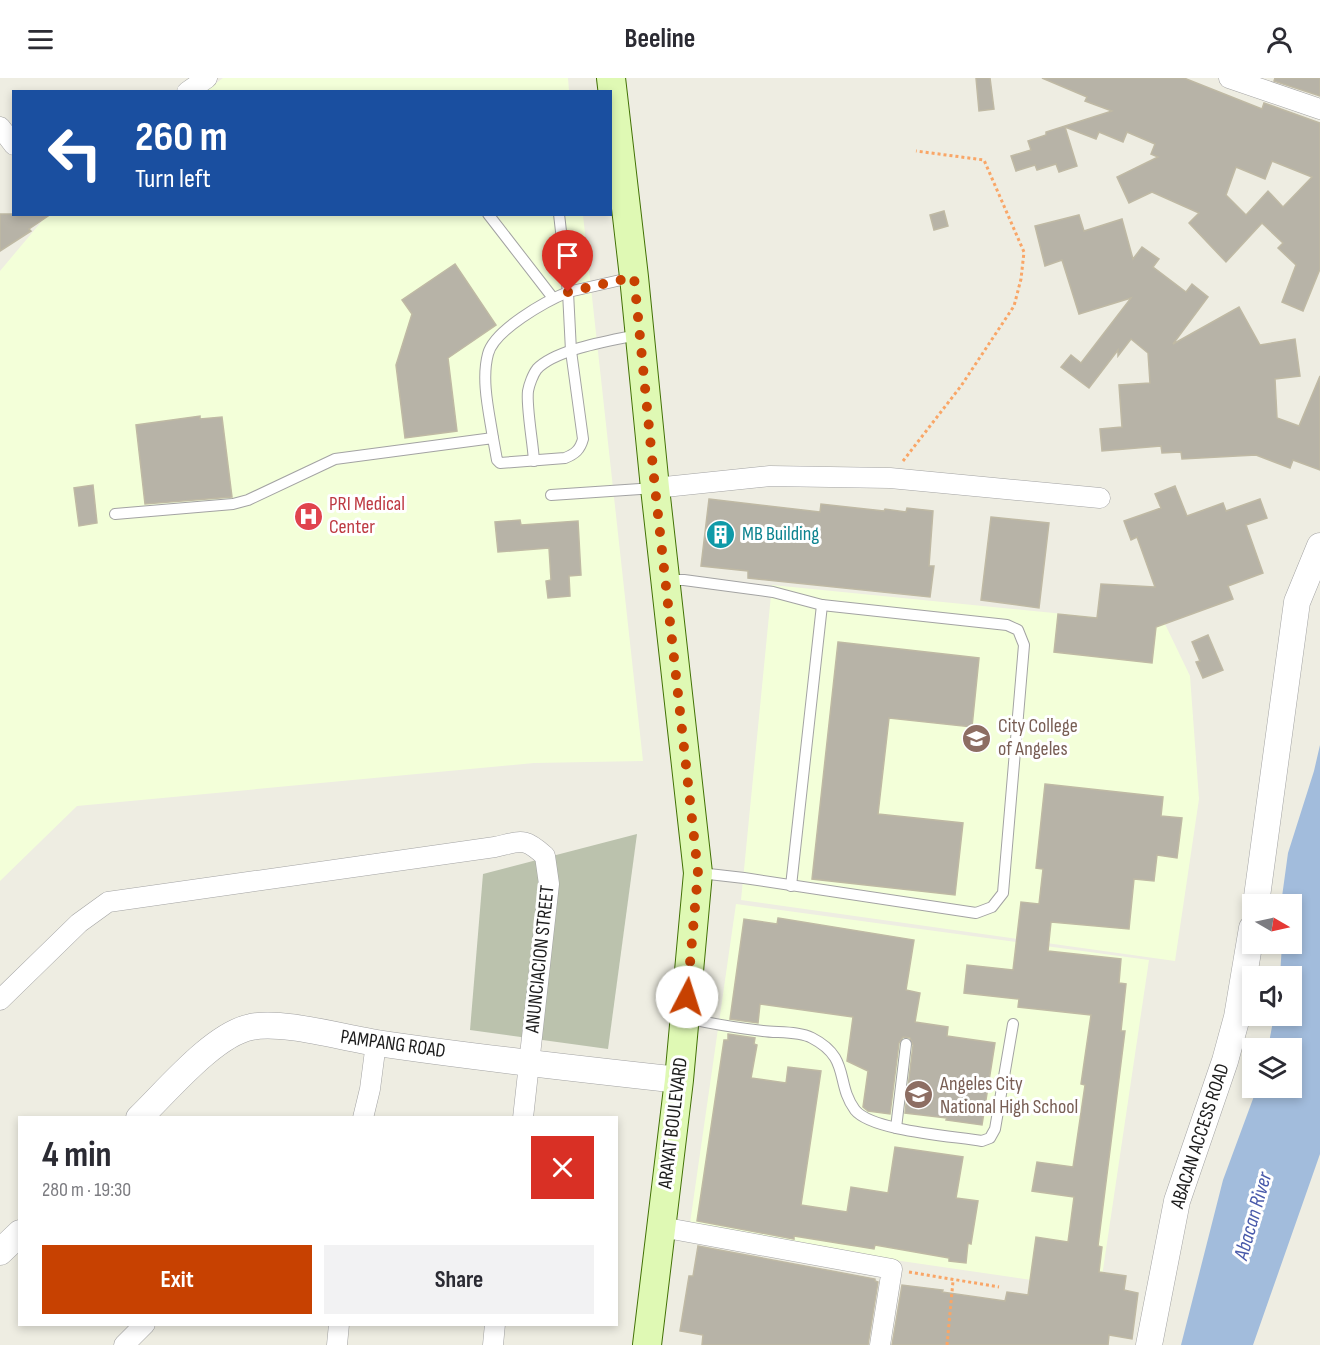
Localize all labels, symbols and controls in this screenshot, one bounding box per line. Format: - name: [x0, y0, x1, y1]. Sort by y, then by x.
- icon: menu: [24, 23, 57, 56]
- text: Beeline: [625, 23, 695, 55]
- icon: person: [1263, 23, 1296, 56]
- text: 260 m: [135, 112, 228, 163]
- icon: left: [36, 114, 114, 192]
- text: Turn left: [135, 163, 211, 195]
- pin: [542, 230, 593, 292]
- icon: arrive: [551, 239, 584, 272]
- place label: PRI Medical Center: [329, 492, 405, 539]
- hospital icon: PRI Medical Center: [292, 500, 324, 532]
- building icon: MB Building: [705, 518, 737, 550]
- place label: MB Building: [742, 522, 819, 546]
- place label: City College of Angeles: [998, 714, 1078, 761]
- school or university icon: City College of Angeles: [961, 722, 993, 754]
- street label: ANUNCIACION STREET: [520, 884, 560, 1035]
- north arrow: [1242, 894, 1302, 954]
- map controls: [1242, 894, 1302, 1098]
- position arrow: [655, 965, 719, 1029]
- button: sound: [1242, 966, 1302, 1026]
- street label: PAMPANG ROAD: [339, 1025, 447, 1063]
- button: layers: [1242, 1038, 1302, 1098]
- street label: ARAYAT BOULEVARD: [653, 1056, 693, 1191]
- street label: ABACAN ACCESS ROAD: [1165, 1061, 1235, 1212]
- place label: Angeles City National High School: [939, 1072, 1078, 1119]
- school or university icon: Angeles City National High School: [903, 1079, 935, 1111]
- text: 4 min: [42, 1134, 112, 1177]
- button: close: [531, 1136, 594, 1199]
- water label: Abacan River: [1228, 1168, 1278, 1264]
- text: 280 m · 19:30: [42, 1178, 131, 1202]
- button: Exit: [42, 1245, 312, 1314]
- button: Share: [324, 1245, 594, 1314]

